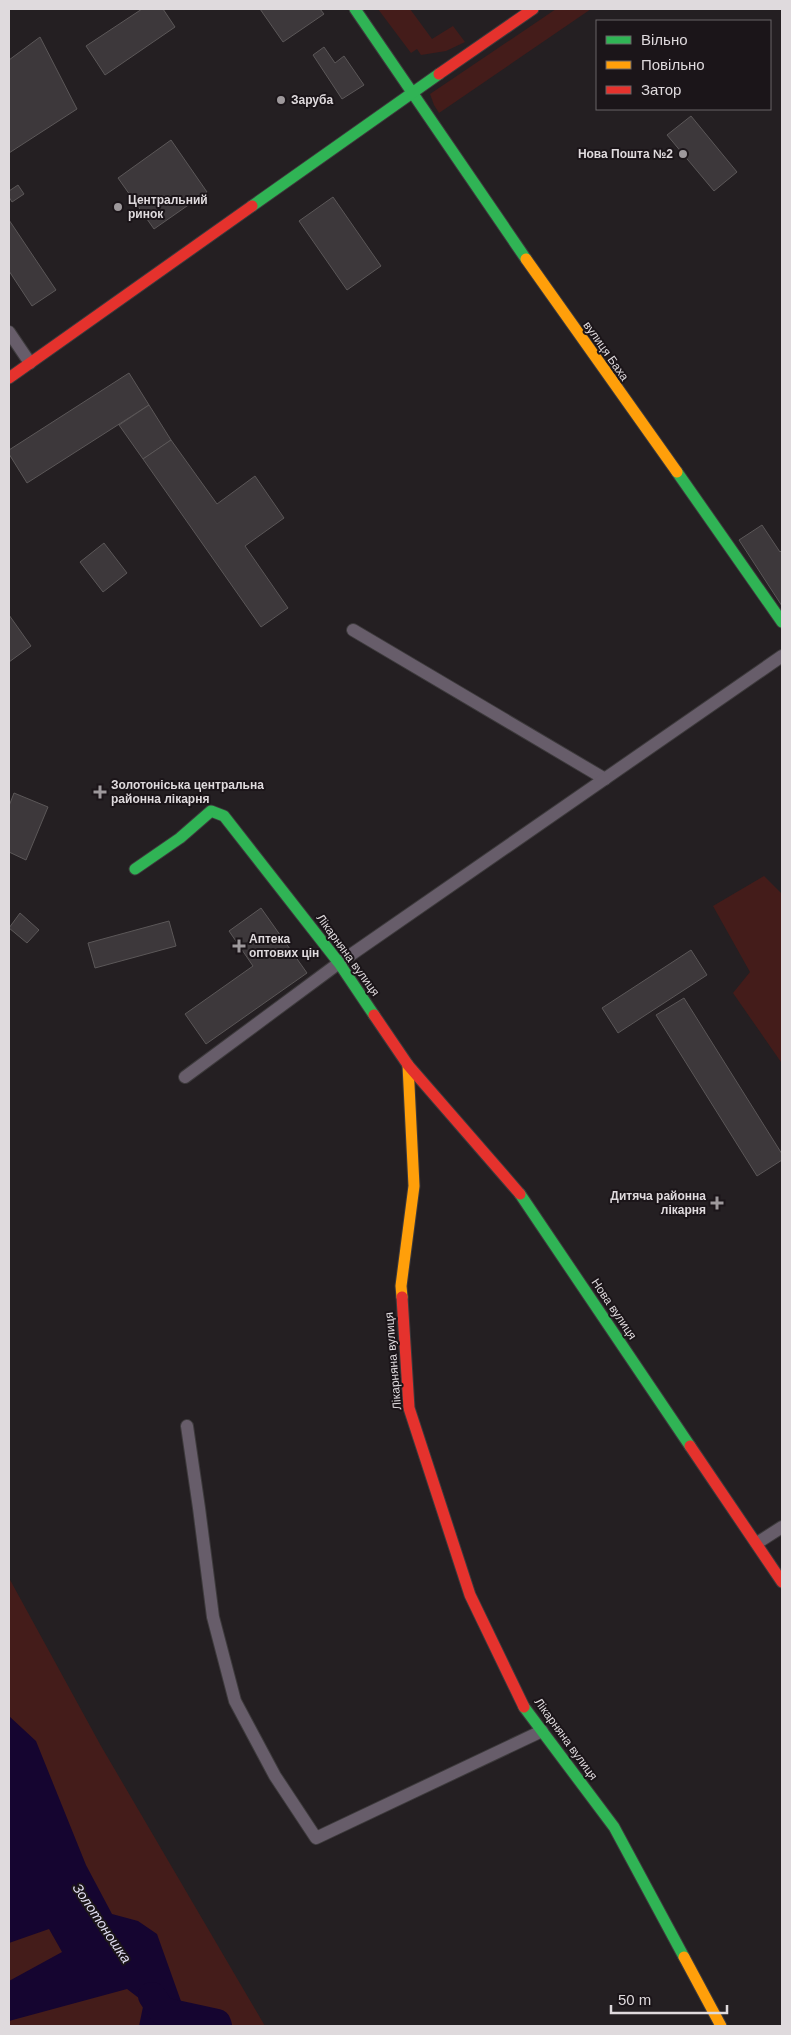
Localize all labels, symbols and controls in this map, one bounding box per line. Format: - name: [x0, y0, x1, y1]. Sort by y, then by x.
- legend: [596, 20, 771, 110]
- text: Вільно: [641, 31, 688, 48]
- text: Повільно: [641, 56, 705, 73]
- text: Затор: [641, 81, 681, 98]
- place label: Заруба: [291, 93, 333, 107]
- marker: Заруба: [275, 94, 287, 106]
- place label: Нова Пошта №2: [578, 147, 673, 161]
- marker: Нова Пошта №2: [677, 148, 689, 160]
- place label: Центральний ринок: [128, 193, 208, 221]
- marker: Центральний ринок: [112, 201, 124, 213]
- street label: вулиця Баха: [580, 319, 632, 384]
- place label: Золотоніська центральна районна лікарня: [111, 778, 264, 806]
- marker: Золотоніська центральна районна лікарня: [93, 785, 107, 799]
- street label: Лікарняна вулиця: [314, 911, 382, 999]
- place label: Аптека оптових цін: [249, 932, 319, 960]
- marker: Аптека оптових цін: [233, 940, 245, 952]
- place label: Дитяча районна лікарня: [610, 1189, 706, 1217]
- marker: Дитяча районна лікарня: [710, 1196, 724, 1210]
- street label: Нова вулиця: [588, 1276, 640, 1342]
- street label: Лікарняна вулиця: [382, 1312, 404, 1410]
- street label: Лікарняна вулиця: [532, 1695, 600, 1783]
- water label: Золотоношка: [69, 1880, 135, 1966]
- scale bar: [611, 1982, 727, 2014]
- text: 50 m: [618, 1991, 651, 2008]

